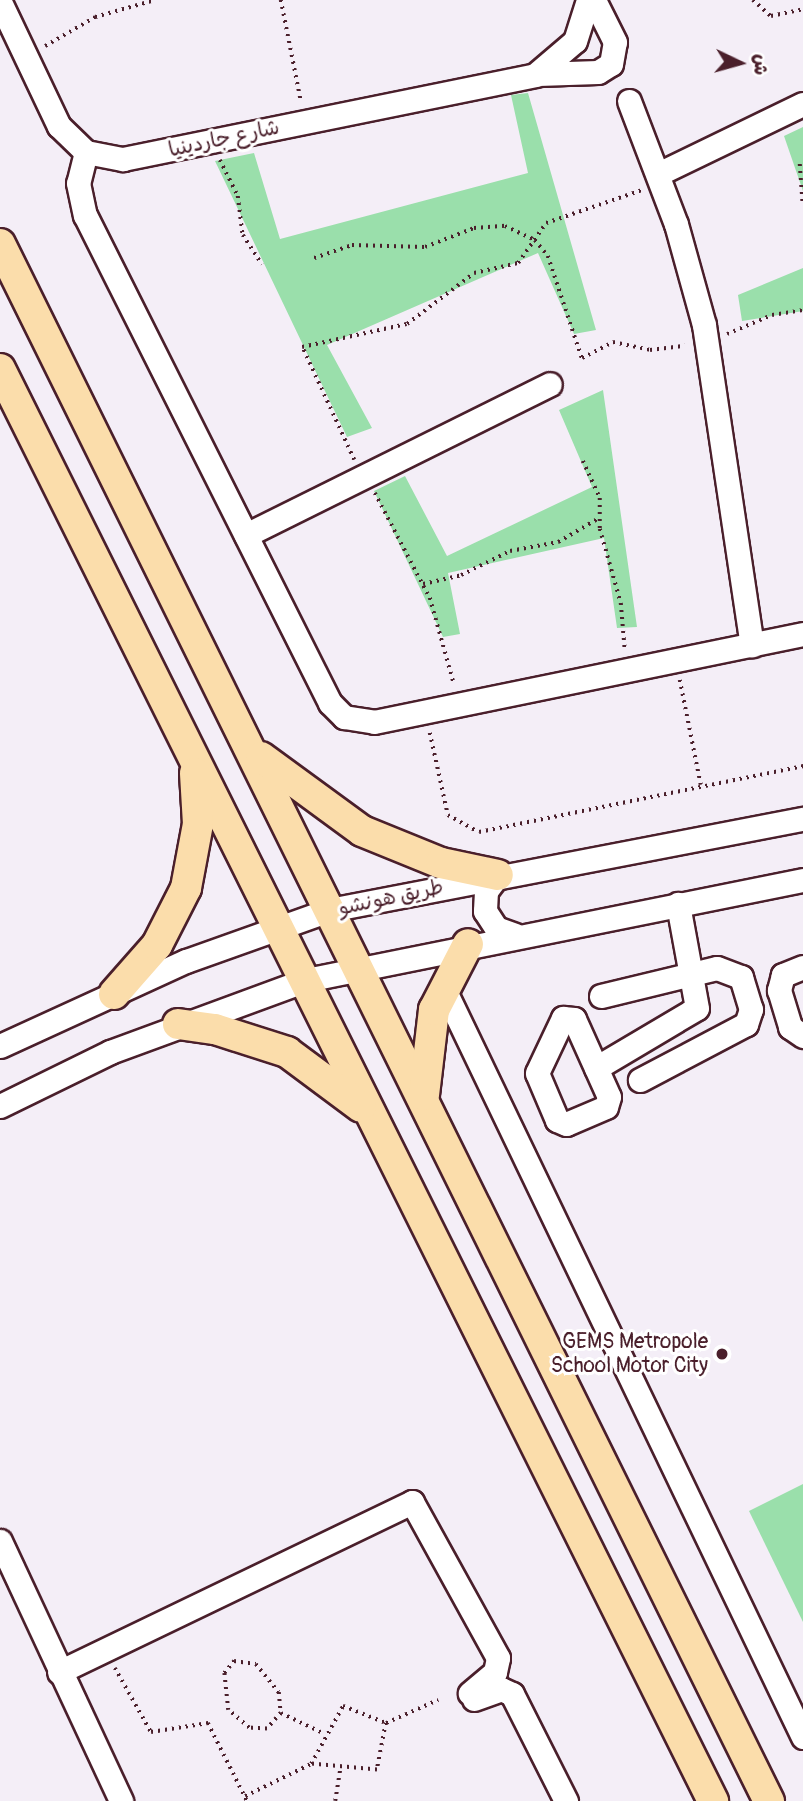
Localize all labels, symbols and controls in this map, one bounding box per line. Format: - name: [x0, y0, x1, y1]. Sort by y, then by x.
- north arrow: [705, 28, 775, 98]
- text: ش: [748, 53, 774, 76]
- street label: شارع جاردينيا: [166, 115, 282, 163]
- street label: طريق هونشو: [336, 875, 446, 921]
- place label: GEMS Metropole School Motor City: [551, 1329, 708, 1379]
- marker: GEMS Metropole School Motor City: [714, 1346, 730, 1362]

